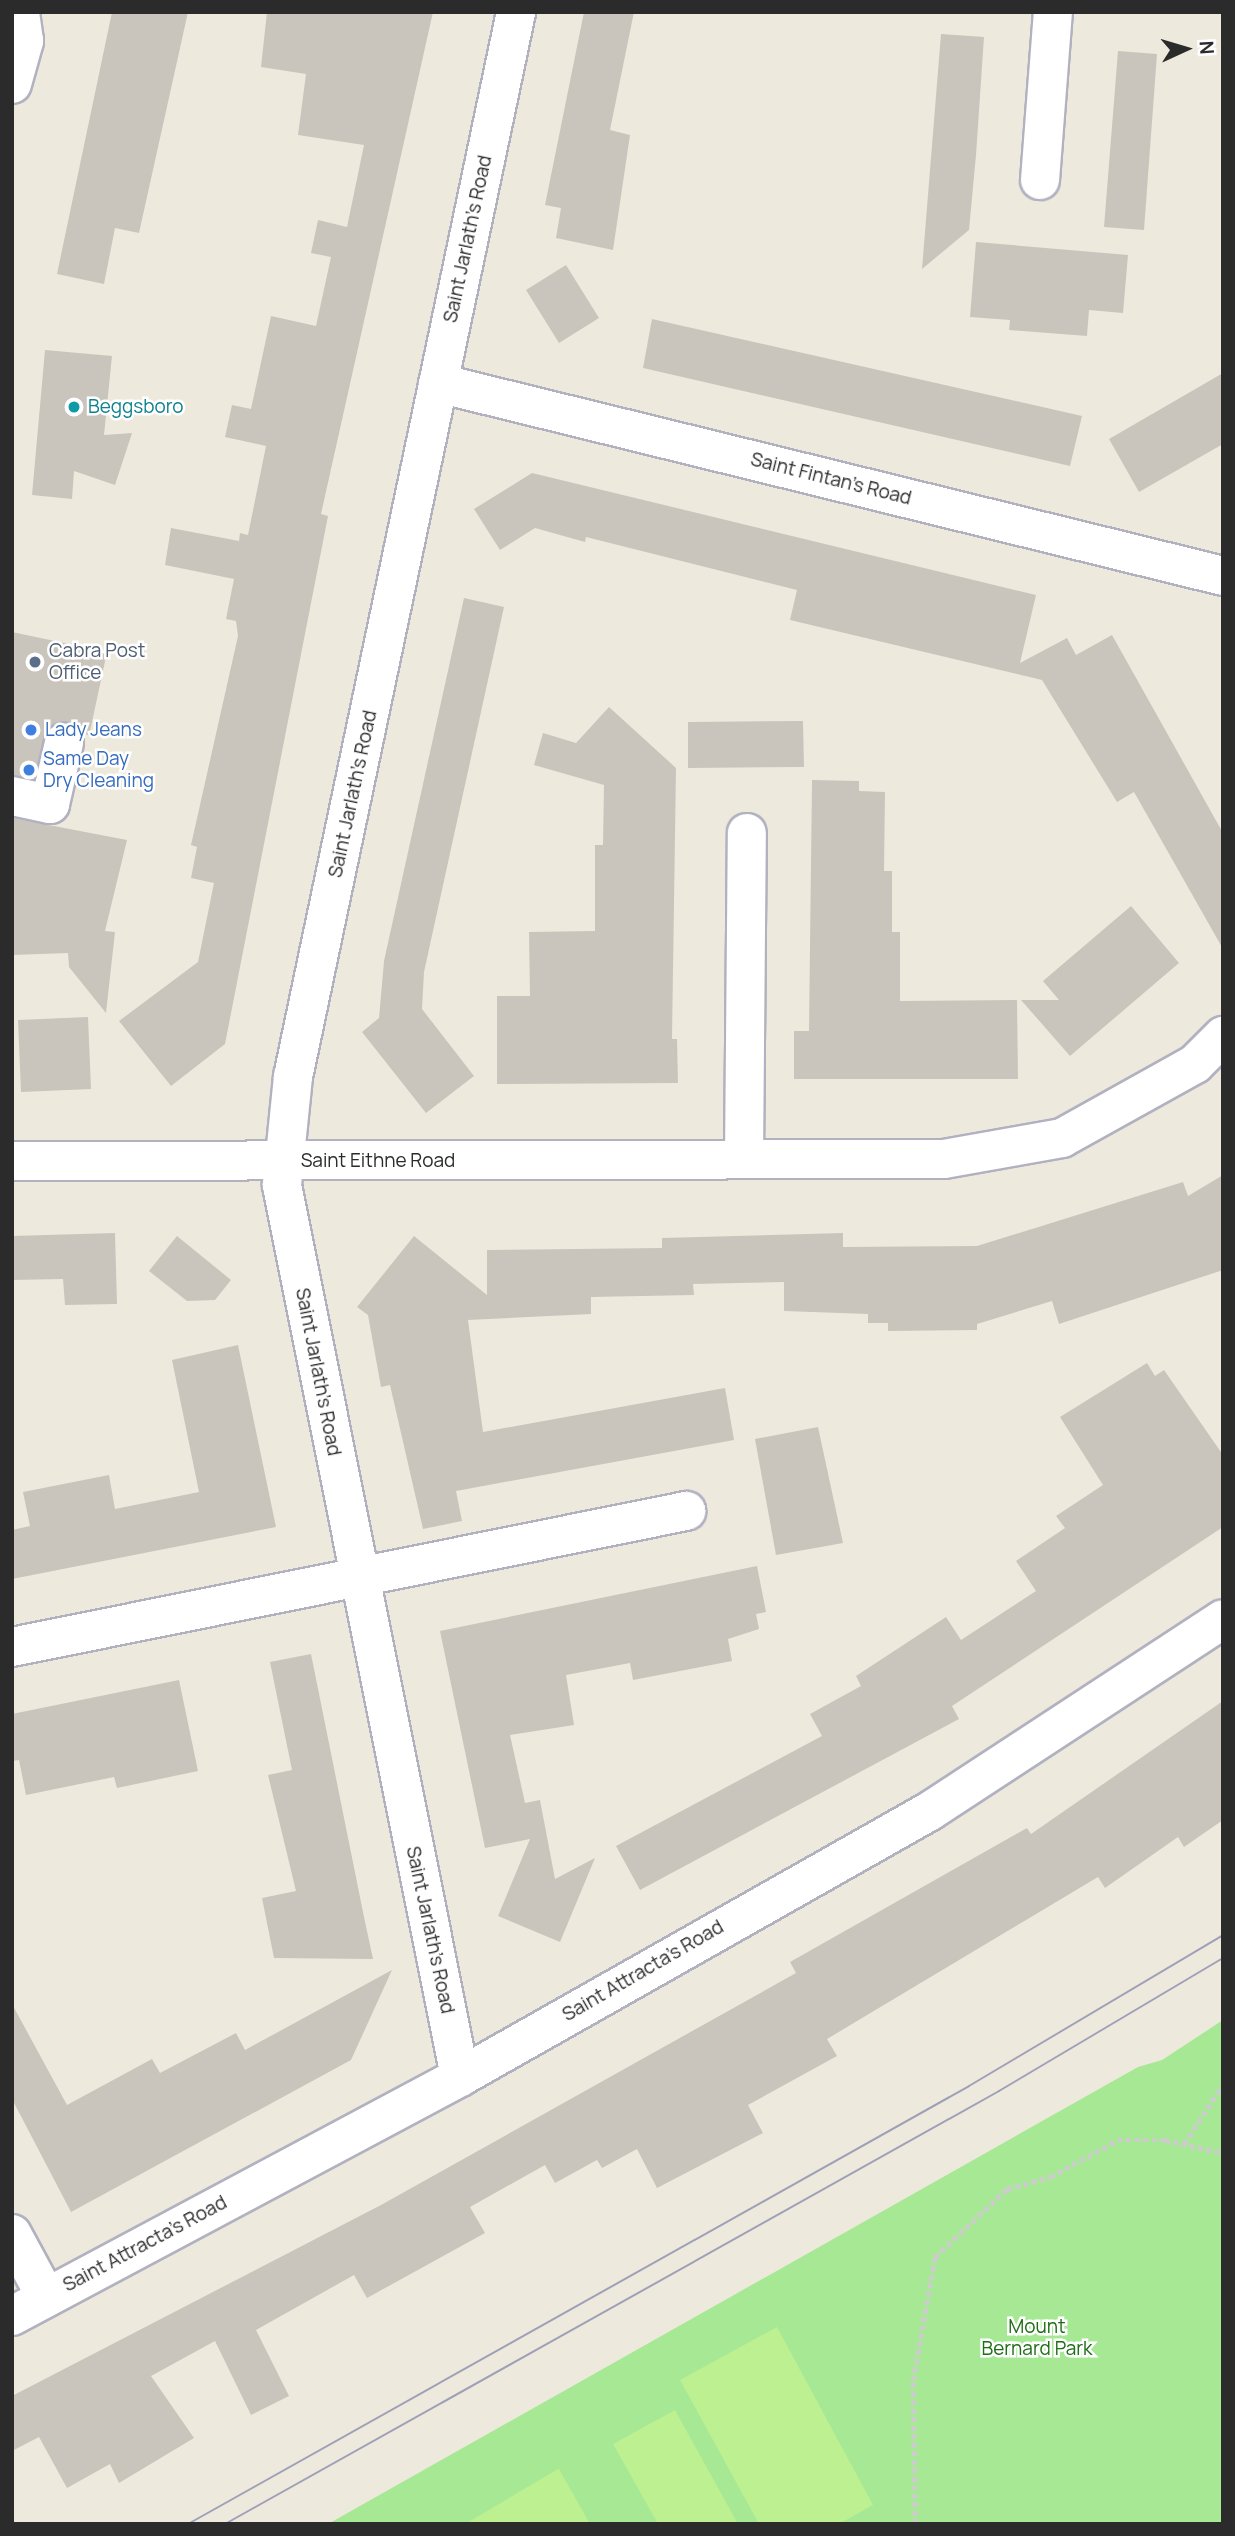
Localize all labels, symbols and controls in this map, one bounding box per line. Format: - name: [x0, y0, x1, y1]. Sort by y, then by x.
- north arrow: [1151, 14, 1221, 84]
- text: N: [1194, 40, 1220, 55]
- street label: Saint Jarlath's Road: [439, 153, 497, 325]
- place label: Beggsboro: [88, 396, 184, 418]
- marker: Beggsboro: [66, 399, 82, 415]
- street label: Saint Fintan's Road: [748, 448, 914, 510]
- place label: Cabra Post Office: [49, 640, 145, 684]
- marker: Cabra Post Office: [27, 654, 43, 670]
- street label: Saint Jarlath's Road: [324, 708, 382, 880]
- place label: Lady Jeans: [45, 719, 142, 741]
- marker: Lady Jeans: [23, 722, 39, 738]
- place label: Same Day Dry Cleaning: [43, 748, 154, 792]
- marker: Same Day Dry Cleaning: [21, 762, 37, 778]
- street label: Saint Eithne Road: [301, 1150, 455, 1172]
- street label: Saint Jarlath's Road: [291, 1286, 345, 1458]
- street label: Saint Jarlath's Road: [401, 1844, 459, 2016]
- street label: Saint Attracta's Road: [558, 1916, 728, 2026]
- street label: Saint Attracta's Road: [59, 2191, 231, 2297]
- park label: Mount Bernard Park: [981, 2316, 1093, 2360]

